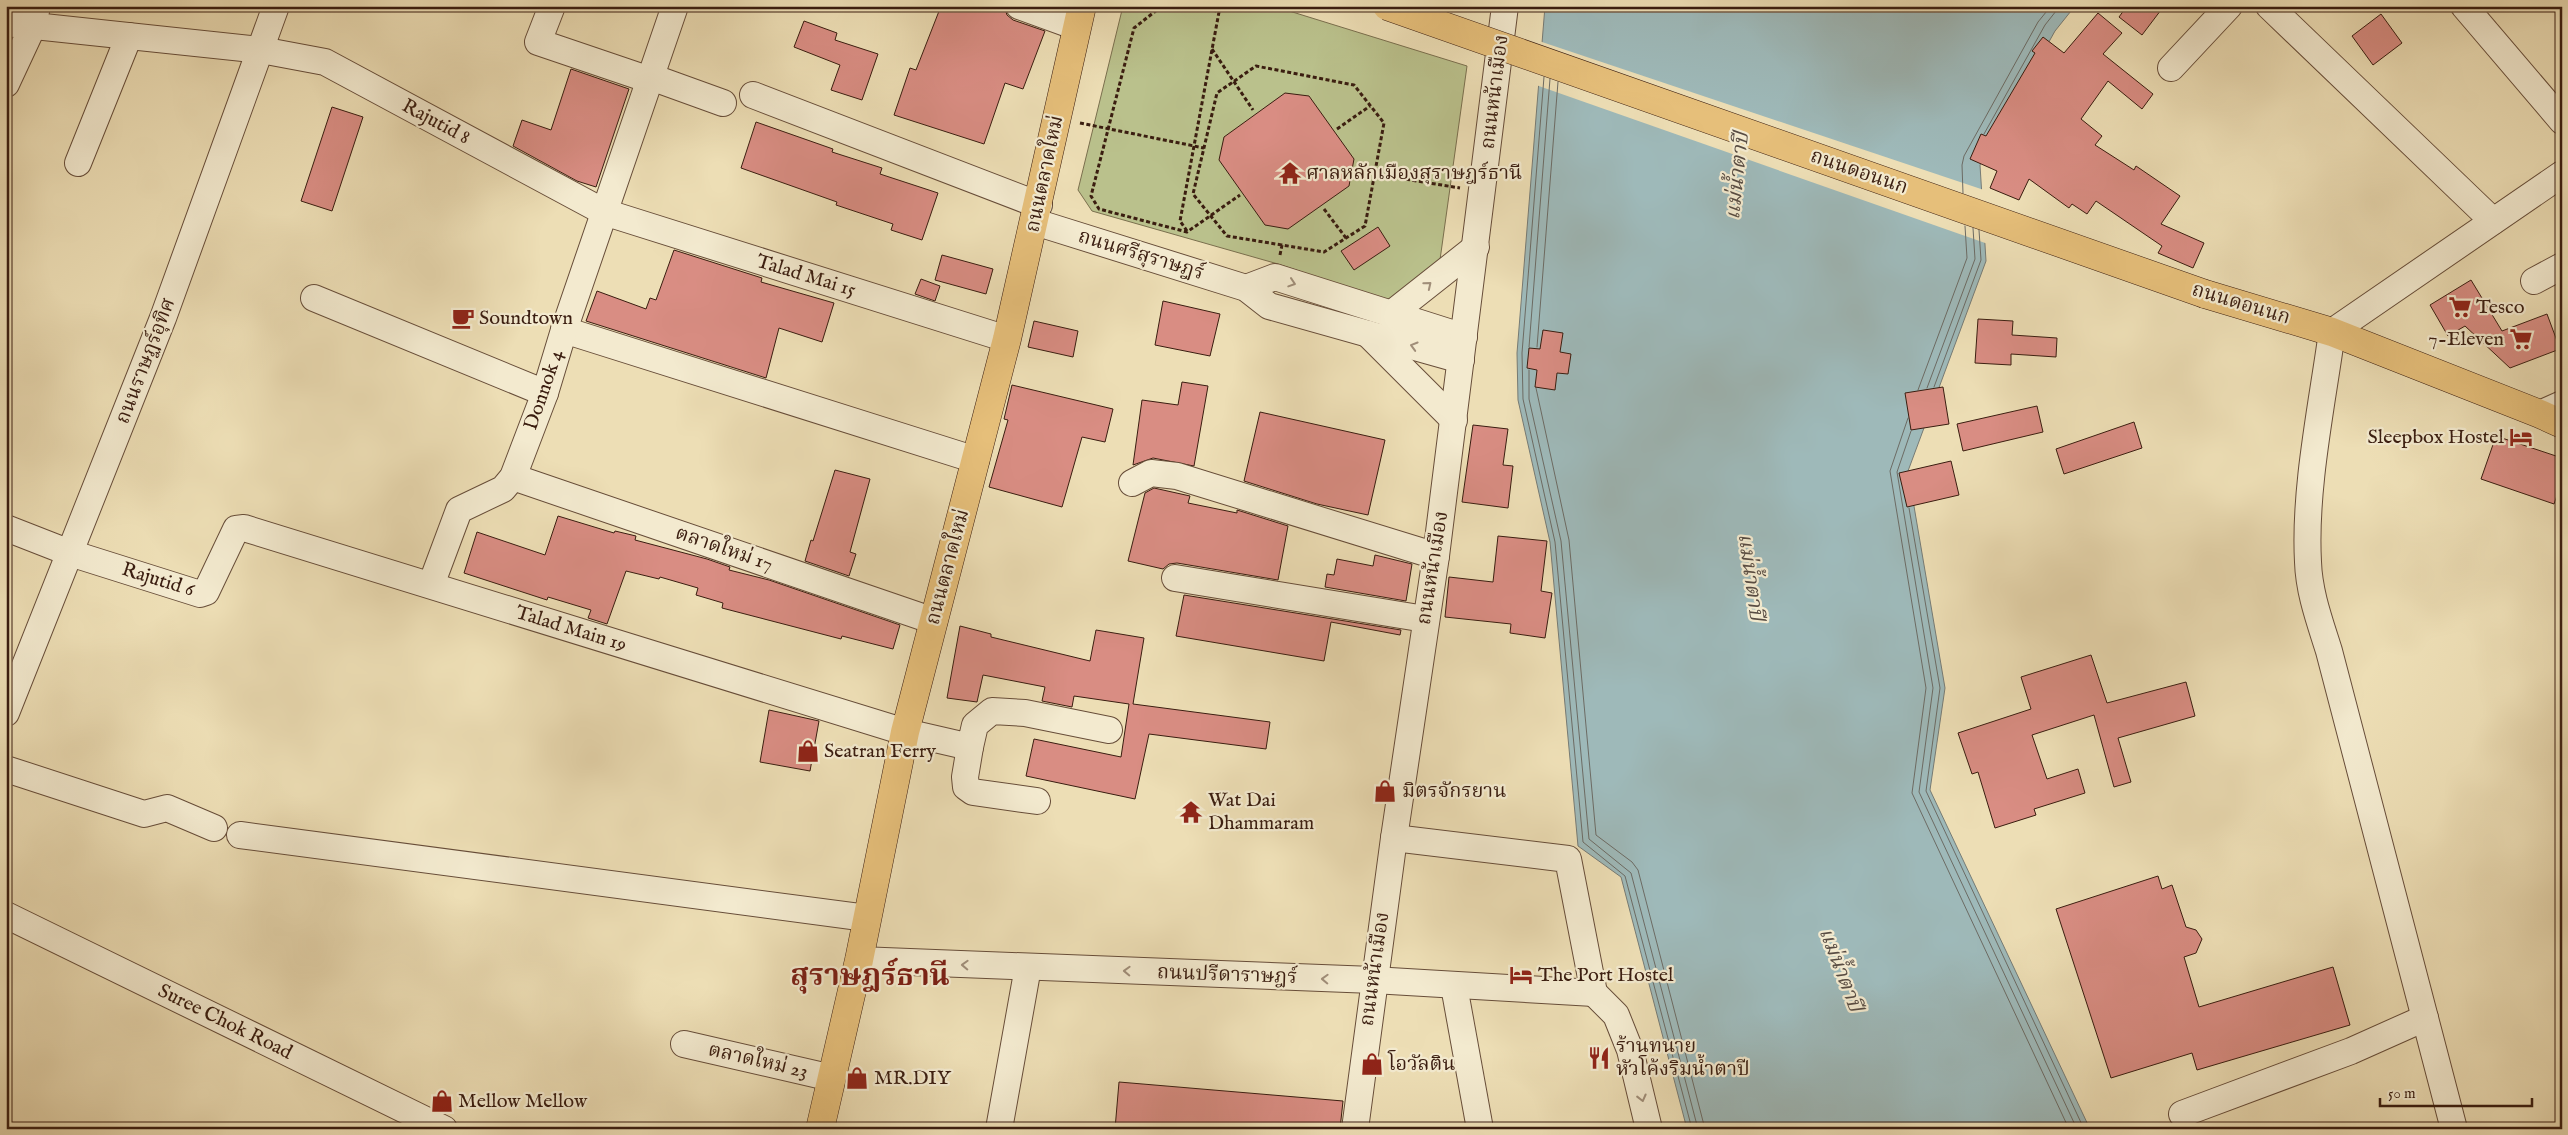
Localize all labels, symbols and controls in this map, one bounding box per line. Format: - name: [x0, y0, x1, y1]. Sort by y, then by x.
- street label: ถนนหน้าเมือง: [1476, 33, 1514, 151]
- street label: Rajutid 8: [398, 94, 474, 150]
- street label: ถนนตลาดใหม่: [1018, 113, 1070, 235]
- water label: แม่น้ำตาปี: [1716, 128, 1756, 221]
- street label: ถนนดอนนก: [1807, 144, 1911, 200]
- temple icon: ศาลหลักเมืองสุราษฎร์ธานี: [1277, 160, 1303, 186]
- place label: ศาลหลักเมืองสุราษฎร์ธานี: [1306, 161, 1522, 186]
- street label: ถนนศรีสุราษฎร์: [1075, 224, 1208, 286]
- street label: Talad Mai 15: [753, 249, 859, 303]
- one-way arrow: [1288, 277, 1296, 287]
- street label: ถนนดอนนก: [2189, 277, 2293, 331]
- one-way arrow: [1422, 282, 1431, 290]
- supermarket icon: Tesco: [2447, 294, 2473, 320]
- street label: ถนนราษฏร์อุทิศ: [111, 295, 181, 427]
- place label: Tesco: [2476, 295, 2525, 320]
- cafe icon: Soundtown: [450, 305, 476, 331]
- place label: Soundtown: [479, 306, 573, 331]
- supermarket icon: 7-Eleven: [2508, 326, 2534, 352]
- place label: 7-Eleven: [2428, 327, 2504, 352]
- one-way arrow: [1411, 342, 1419, 352]
- street label: Donnok 4: [519, 346, 569, 434]
- hotel icon: Sleepbox Hostel: [2508, 424, 2534, 450]
- place label: Sleepbox Hostel: [2368, 425, 2505, 450]
- street label: ถนนตลาดใหม่: [919, 506, 975, 628]
- street label: ถนนหน้าเมือง: [1412, 509, 1454, 627]
- street label: ตลาดใหม่ 17: [672, 519, 777, 577]
- water label: แม่น้ำตาปี: [1731, 531, 1774, 625]
- street label: Rajutid 6: [119, 557, 198, 603]
- street label: Talad Main 19: [512, 600, 630, 658]
- shop icon: Seatran Ferry: [795, 738, 821, 764]
- place label: Seatran Ferry: [824, 739, 936, 764]
- shop icon: มิตรจักรยาน: [1372, 778, 1398, 804]
- place label: มิตรจักรยาน: [1402, 779, 1506, 804]
- place label: Wat Dai Dhammaram: [1208, 788, 1314, 836]
- temple icon: Wat Dai Dhammaram: [1178, 799, 1204, 825]
- street label: ถนนหน้าเมือง: [1355, 910, 1395, 1028]
- water label: แม่น้ำตาปี: [1812, 923, 1873, 1018]
- district label: สุราษฎร์ธานี: [790, 957, 950, 996]
- one-way arrow: [961, 959, 969, 970]
- street label: ถนนปรีดาราษฎร์: [1156, 960, 1299, 990]
- hotel icon: The Port Hostel: [1508, 962, 1534, 988]
- place label: The Port Hostel: [1538, 963, 1674, 988]
- one-way arrow: [1123, 966, 1131, 976]
- one-way arrow: [1320, 973, 1328, 984]
- street label: Suree Chok Road: [154, 979, 297, 1065]
- place label: ร้านทนาย หัวโค้งริมน้ำตาปี: [1616, 1034, 1750, 1082]
- street label: ตลาดใหม่ 23: [706, 1035, 811, 1085]
- restaurant icon: ร้านทนาย หัวโค้งริมน้ำตาปี: [1586, 1045, 1612, 1071]
- place label: โอวัลติน: [1387, 1049, 1456, 1077]
- shop icon: โอวัลติน: [1359, 1051, 1385, 1077]
- shop icon: MR.DIY: [844, 1065, 870, 1091]
- place label: MR.DIY: [874, 1066, 952, 1091]
- scale bar: [2380, 1075, 2533, 1107]
- text: 50 m: [2388, 1084, 2416, 1103]
- shop icon: Mellow Mellow: [429, 1088, 455, 1114]
- place label: Mellow Mellow: [458, 1089, 588, 1114]
- one-way arrow: [1636, 1094, 1647, 1103]

